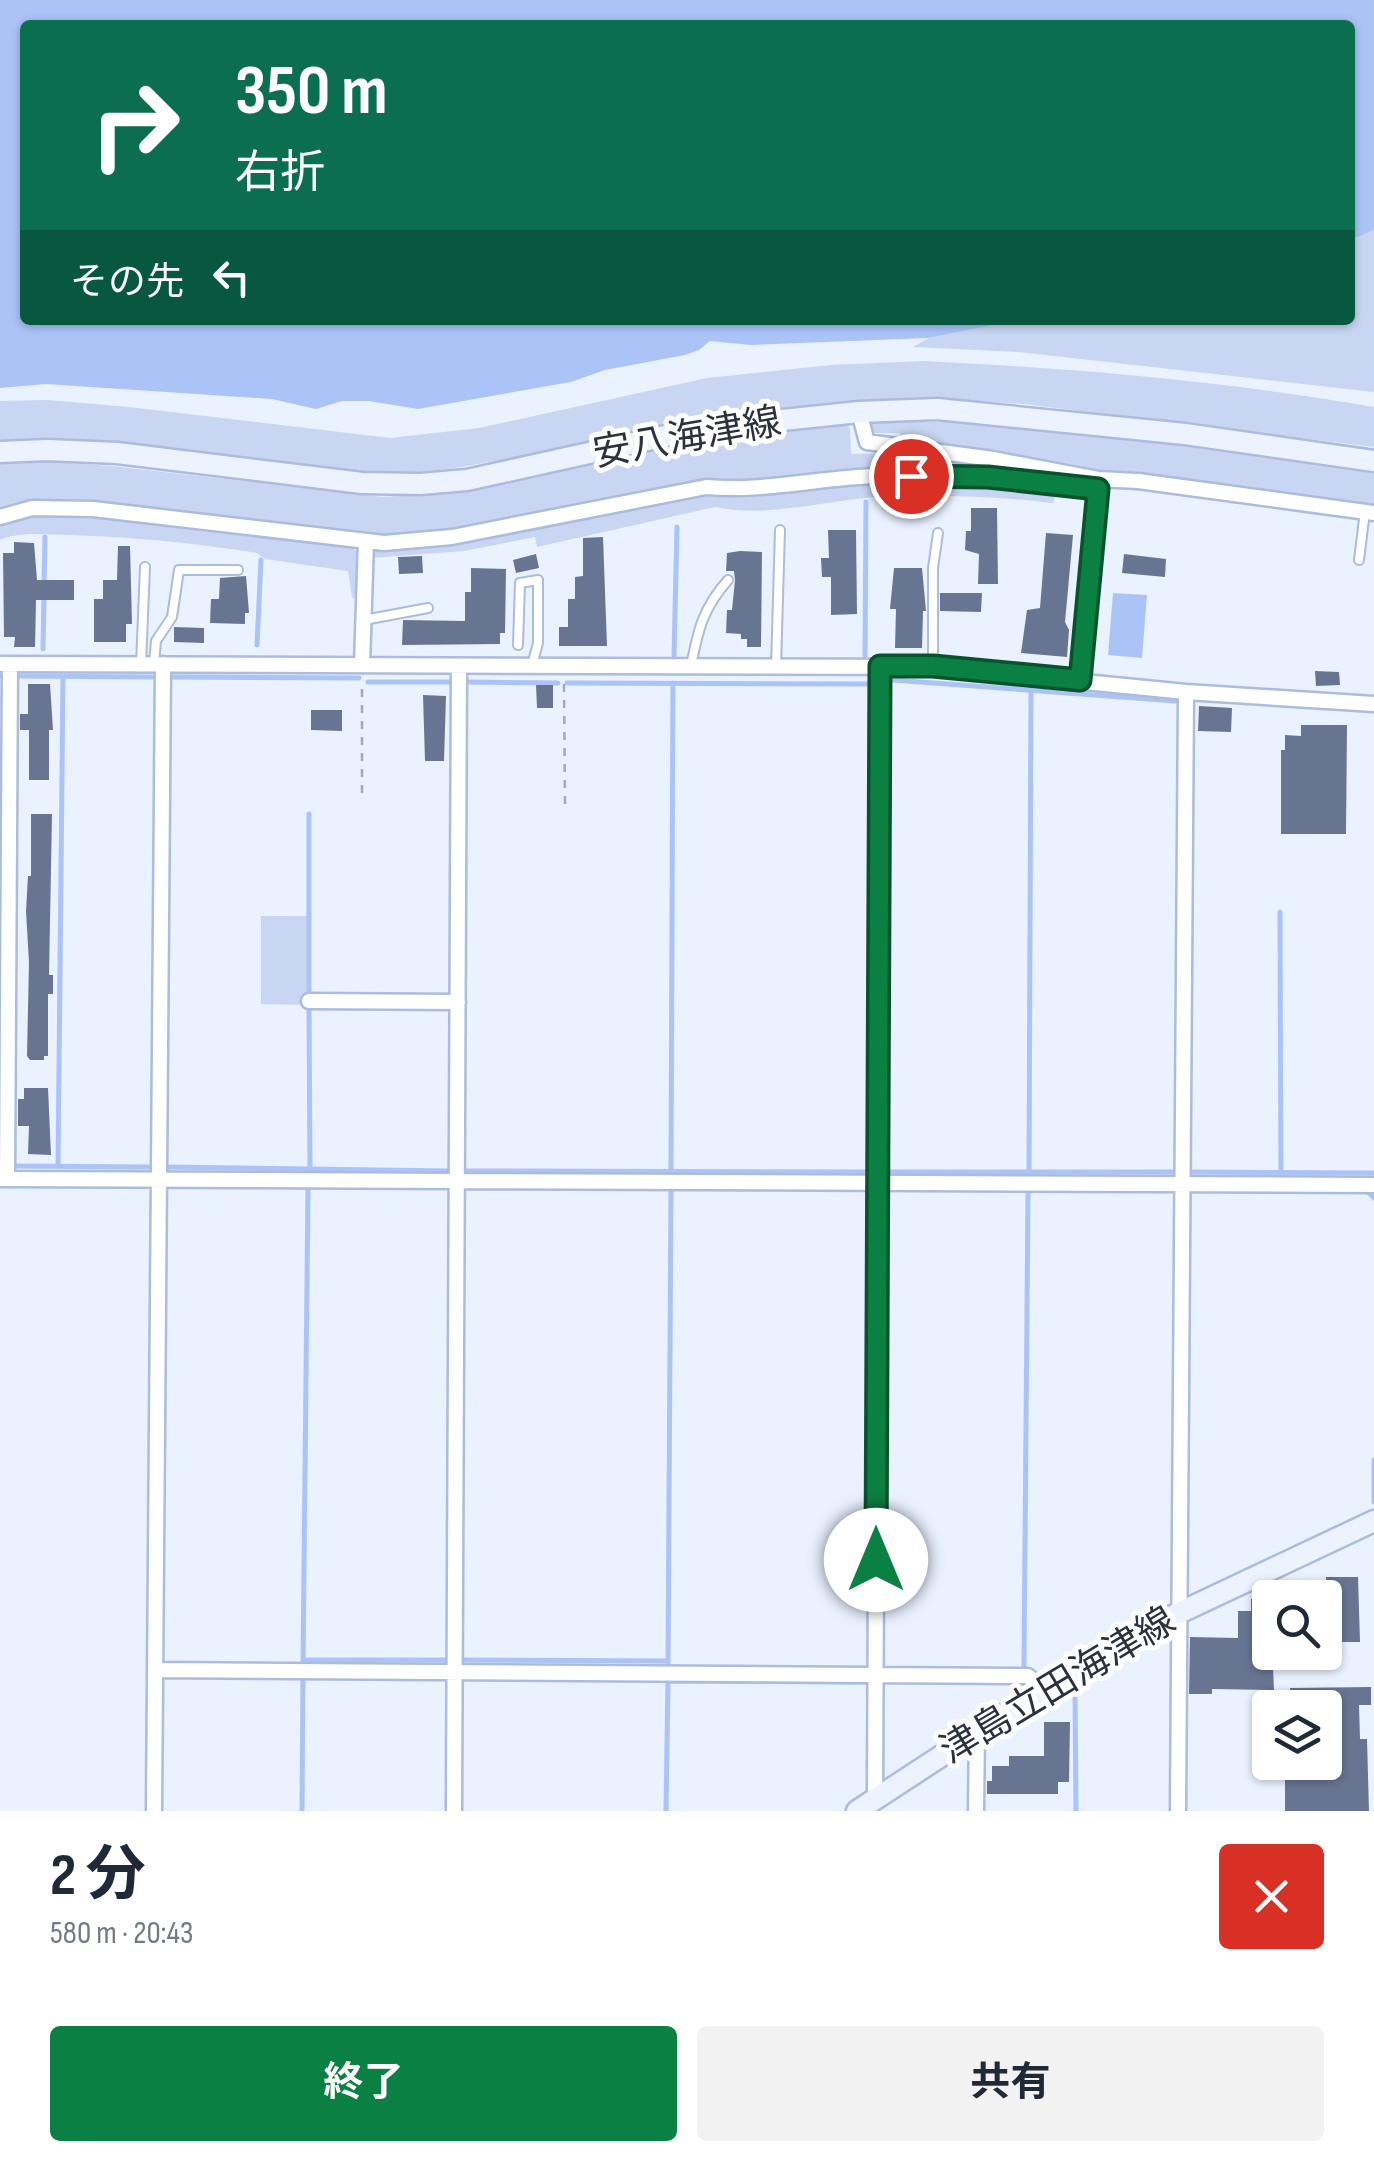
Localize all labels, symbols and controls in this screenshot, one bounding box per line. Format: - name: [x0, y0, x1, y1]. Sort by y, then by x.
- text: 350 m: [235, 50, 388, 134]
- icon: right: [70, 60, 200, 190]
- text: 右折: [235, 146, 325, 201]
- icon: left: [204, 250, 259, 305]
- text: その先: [70, 260, 184, 305]
- street label: 安八海津線: [590, 399, 784, 477]
- pin: [869, 434, 954, 519]
- icon: arrive: [884, 449, 939, 504]
- position arrow: [824, 1508, 928, 1612]
- map controls: [1252, 1580, 1342, 1780]
- button: search: [1252, 1580, 1342, 1670]
- street label: 津島立田海津線: [932, 1598, 1184, 1774]
- button: layers: [1252, 1690, 1342, 1780]
- text: 2 分: [50, 1840, 146, 1912]
- button: close: [1219, 1844, 1324, 1949]
- text: 580 m · 20:43: [50, 1914, 193, 1953]
- button: 終了: [50, 2026, 677, 2141]
- button: 共有: [697, 2026, 1324, 2141]

